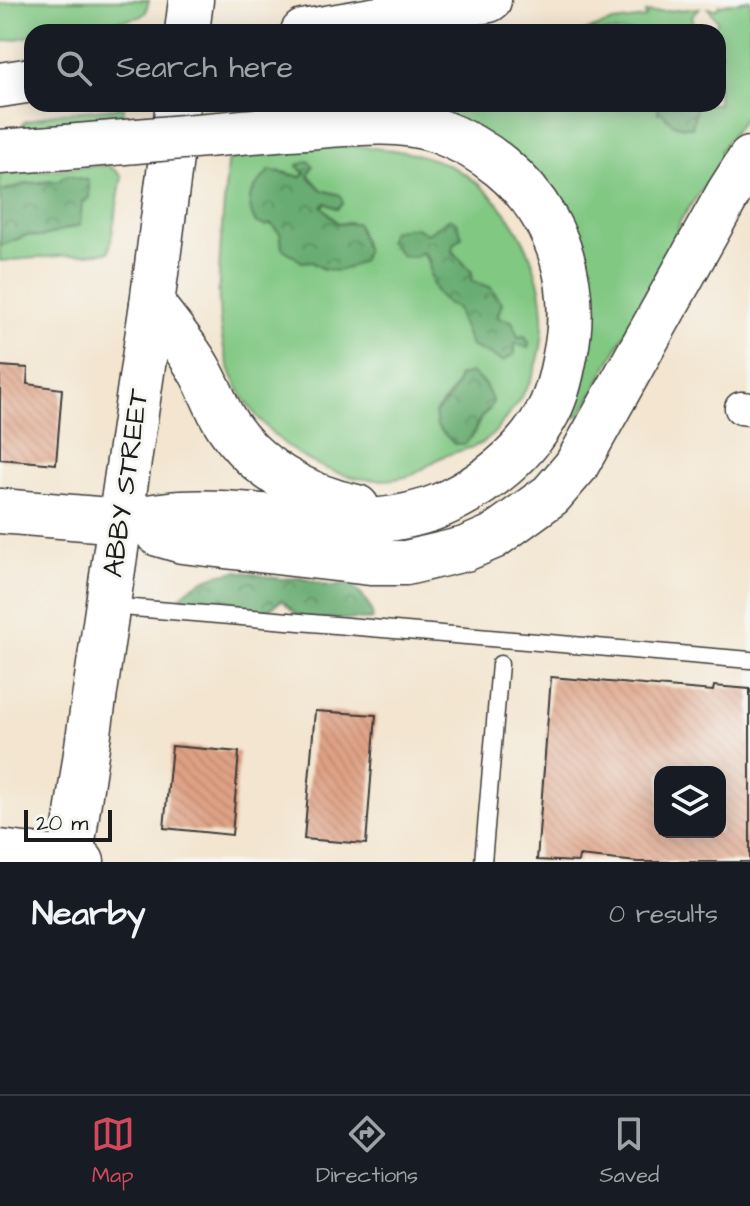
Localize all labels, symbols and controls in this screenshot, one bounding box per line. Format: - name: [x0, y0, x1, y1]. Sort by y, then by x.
- search box: [24, 24, 726, 112]
- icon: search: [52, 46, 96, 90]
- text: Search here: [116, 47, 293, 89]
- street label: ABBY STREET: [93, 386, 159, 580]
- map controls: [654, 766, 726, 838]
- button: layers: [654, 766, 726, 838]
- scale bar: [24, 806, 112, 842]
- text: 20 m: [36, 808, 88, 839]
- text: Nearby: [32, 890, 146, 938]
- text: 0 results: [609, 896, 718, 932]
- tab: Map: [91, 1112, 135, 1191]
- tab: Directions: [316, 1112, 418, 1191]
- tab: Saved: [599, 1112, 659, 1191]

